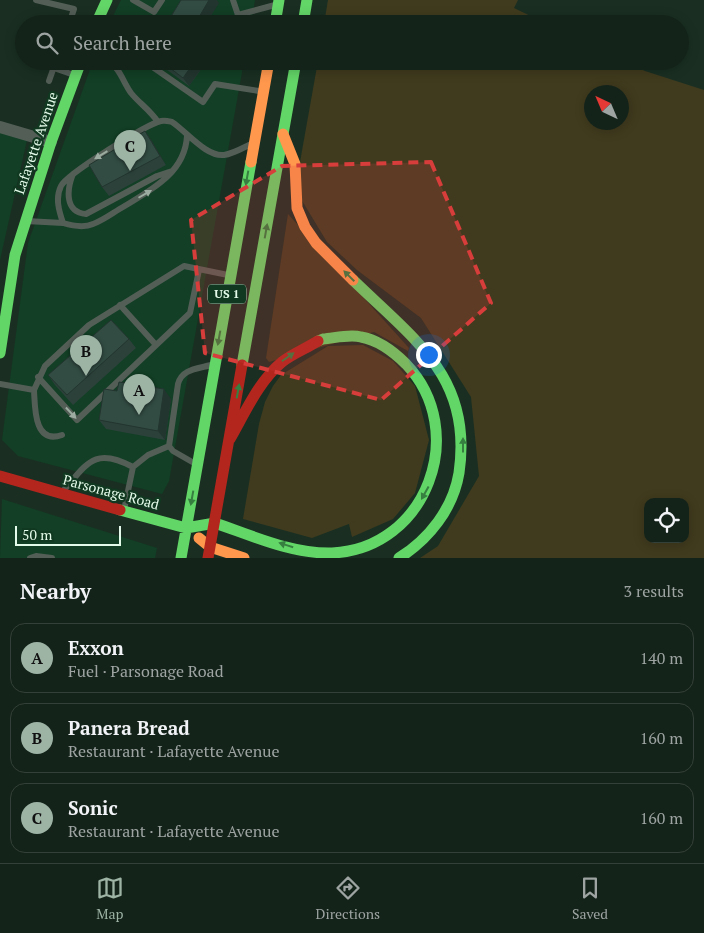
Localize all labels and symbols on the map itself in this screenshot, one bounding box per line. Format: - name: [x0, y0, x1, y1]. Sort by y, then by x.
- north arrow: [584, 85, 629, 130]
- street label: Lafayette Avenue: [9, 89, 62, 196]
- pin: C: [114, 130, 146, 171]
- one-way arrow: [94, 151, 107, 160]
- one-way arrow: [243, 170, 251, 186]
- one-way arrow: [138, 190, 153, 198]
- one-way arrow: [263, 223, 271, 239]
- one-way arrow: [344, 271, 356, 283]
- road number: US 1: [208, 284, 246, 304]
- one-way arrow: [215, 330, 223, 346]
- pin: B: [70, 335, 102, 376]
- your location: [416, 342, 442, 368]
- one-way arrow: [282, 352, 295, 362]
- pin: A: [123, 374, 155, 415]
- one-way arrow: [235, 383, 243, 399]
- one-way arrow: [65, 407, 77, 419]
- one-way arrow: [459, 436, 467, 452]
- street label: Parsonage Road: [61, 470, 162, 514]
- one-way arrow: [421, 487, 430, 500]
- one-way arrow: [187, 491, 195, 507]
- scale bar: [15, 523, 121, 546]
- one-way arrow: [279, 541, 294, 549]

